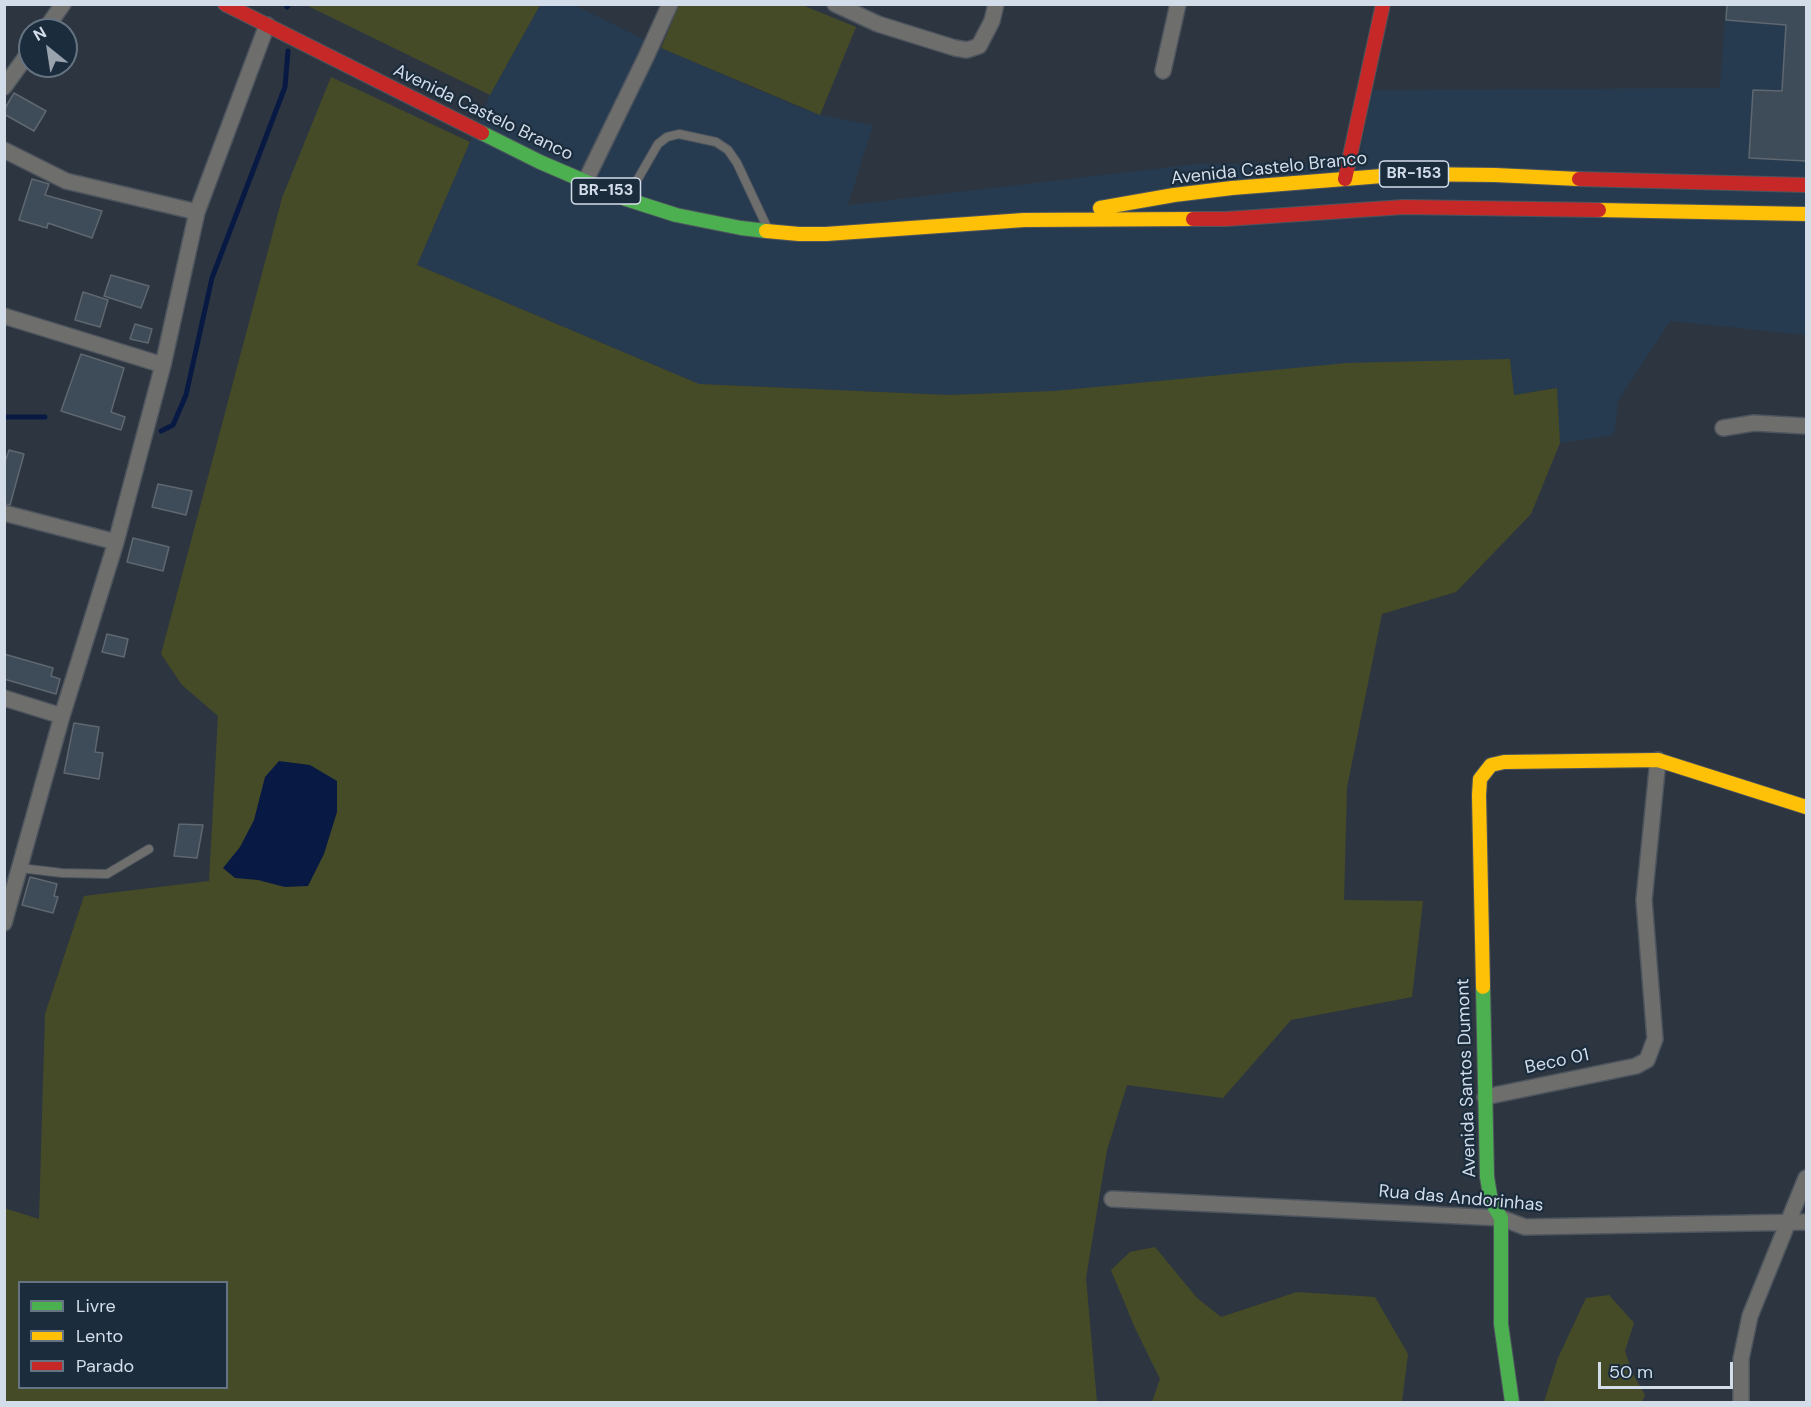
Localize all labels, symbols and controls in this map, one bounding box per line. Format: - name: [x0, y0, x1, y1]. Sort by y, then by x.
- north arrow: [18, 18, 78, 78]
- text: N: [29, 22, 50, 46]
- street label: Avenida Castelo Branco: [390, 60, 576, 166]
- street label: Avenida Castelo Branco: [1170, 148, 1368, 190]
- road number: BR-153: [1380, 161, 1448, 187]
- road number: BR-153: [572, 178, 640, 204]
- street label: Avenida Santos Dumont: [1453, 978, 1481, 1178]
- street label: Beco 01: [1523, 1045, 1591, 1079]
- street label: Rua das Andorinhas: [1378, 1181, 1544, 1217]
- legend: [18, 1281, 228, 1389]
- text: Livre: [76, 1294, 116, 1318]
- text: Lento: [76, 1324, 123, 1348]
- scale bar: [1601, 1350, 1736, 1388]
- text: Parado: [76, 1354, 134, 1378]
- text: 50 m: [1609, 1360, 1653, 1384]

